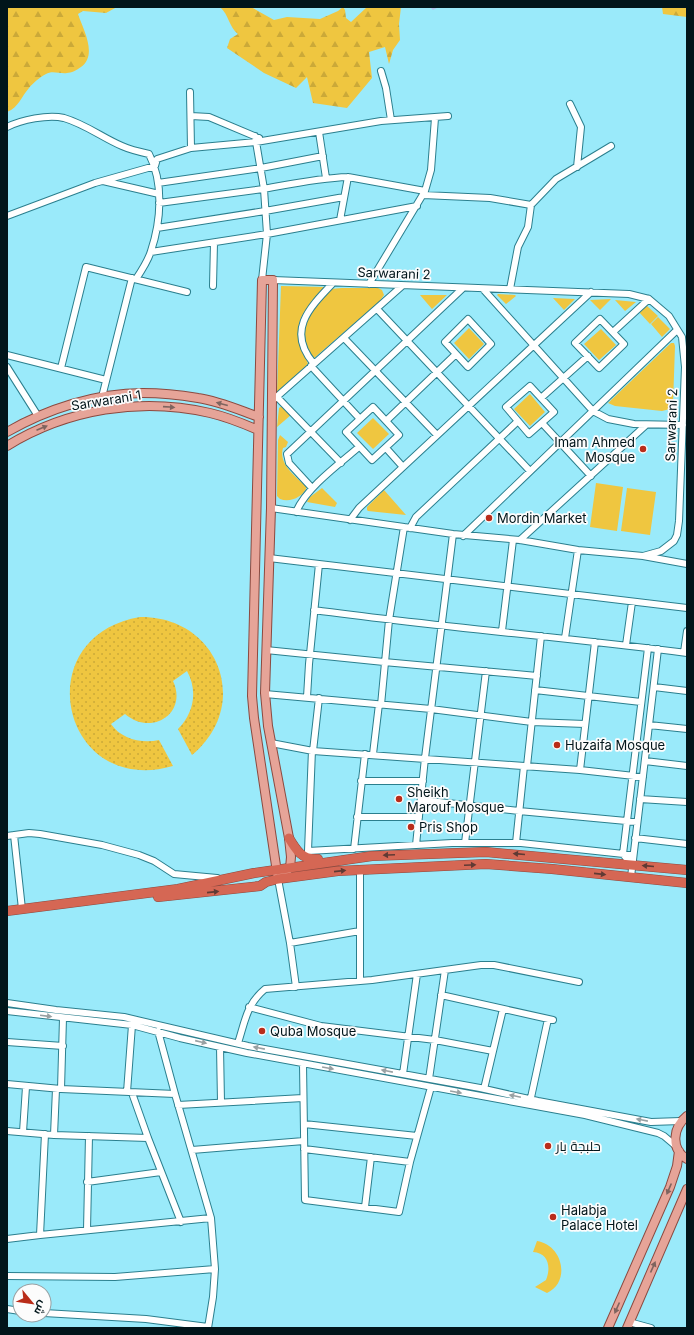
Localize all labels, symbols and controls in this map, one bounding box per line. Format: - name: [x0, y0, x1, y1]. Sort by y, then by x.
- street label: Sarwarani 2: [357, 264, 431, 282]
- street label: Sarwarani 1: [70, 387, 142, 413]
- street label: Sarwarani 2: [662, 388, 680, 462]
- one-way arrow: [216, 401, 228, 407]
- one-way arrow: [163, 403, 175, 410]
- one-way arrow: [36, 424, 48, 430]
- place label: Imam Ahmed Mosque: [554, 434, 635, 465]
- marker: Imam Ahmed Mosque: [638, 444, 648, 454]
- place label: Mordin Market: [497, 510, 586, 526]
- marker: Mordin Market: [484, 513, 494, 523]
- place label: Huzaifa Mosque: [565, 737, 665, 753]
- marker: Huzaifa Mosque: [552, 740, 562, 750]
- place label: Sheikh Marouf Mosque: [407, 784, 504, 815]
- marker: Sheikh Marouf Mosque: [394, 794, 404, 804]
- place label: Pris Shop: [419, 819, 478, 835]
- marker: Pris Shop: [406, 822, 416, 832]
- one-way arrow: [513, 851, 525, 858]
- one-way arrow: [383, 852, 395, 859]
- one-way arrow: [464, 862, 477, 868]
- one-way arrow: [642, 863, 654, 870]
- one-way arrow: [334, 867, 346, 874]
- one-way arrow: [594, 870, 606, 877]
- one-way arrow: [207, 889, 219, 895]
- one-way arrow: [40, 1012, 52, 1019]
- place label: Quba Mosque: [270, 1023, 356, 1039]
- marker: Quba Mosque: [257, 1026, 267, 1036]
- one-way arrow: [195, 1040, 207, 1046]
- one-way arrow: [253, 1044, 265, 1050]
- one-way arrow: [322, 1065, 335, 1071]
- one-way arrow: [381, 1068, 393, 1074]
- one-way arrow: [450, 1089, 462, 1095]
- one-way arrow: [509, 1092, 521, 1098]
- one-way arrow: [636, 1117, 649, 1123]
- place label: حلبجة بار: [555, 1138, 601, 1154]
- marker: حلبجة بار: [543, 1141, 553, 1151]
- one-way arrow: [666, 1183, 672, 1195]
- place label: Halabja Palace Hotel: [561, 1202, 638, 1233]
- marker: Halabja Palace Hotel: [548, 1212, 558, 1222]
- one-way arrow: [650, 1261, 656, 1272]
- north arrow: [12, 1283, 52, 1323]
- text: ش: [31, 1298, 50, 1317]
- one-way arrow: [614, 1302, 620, 1313]

